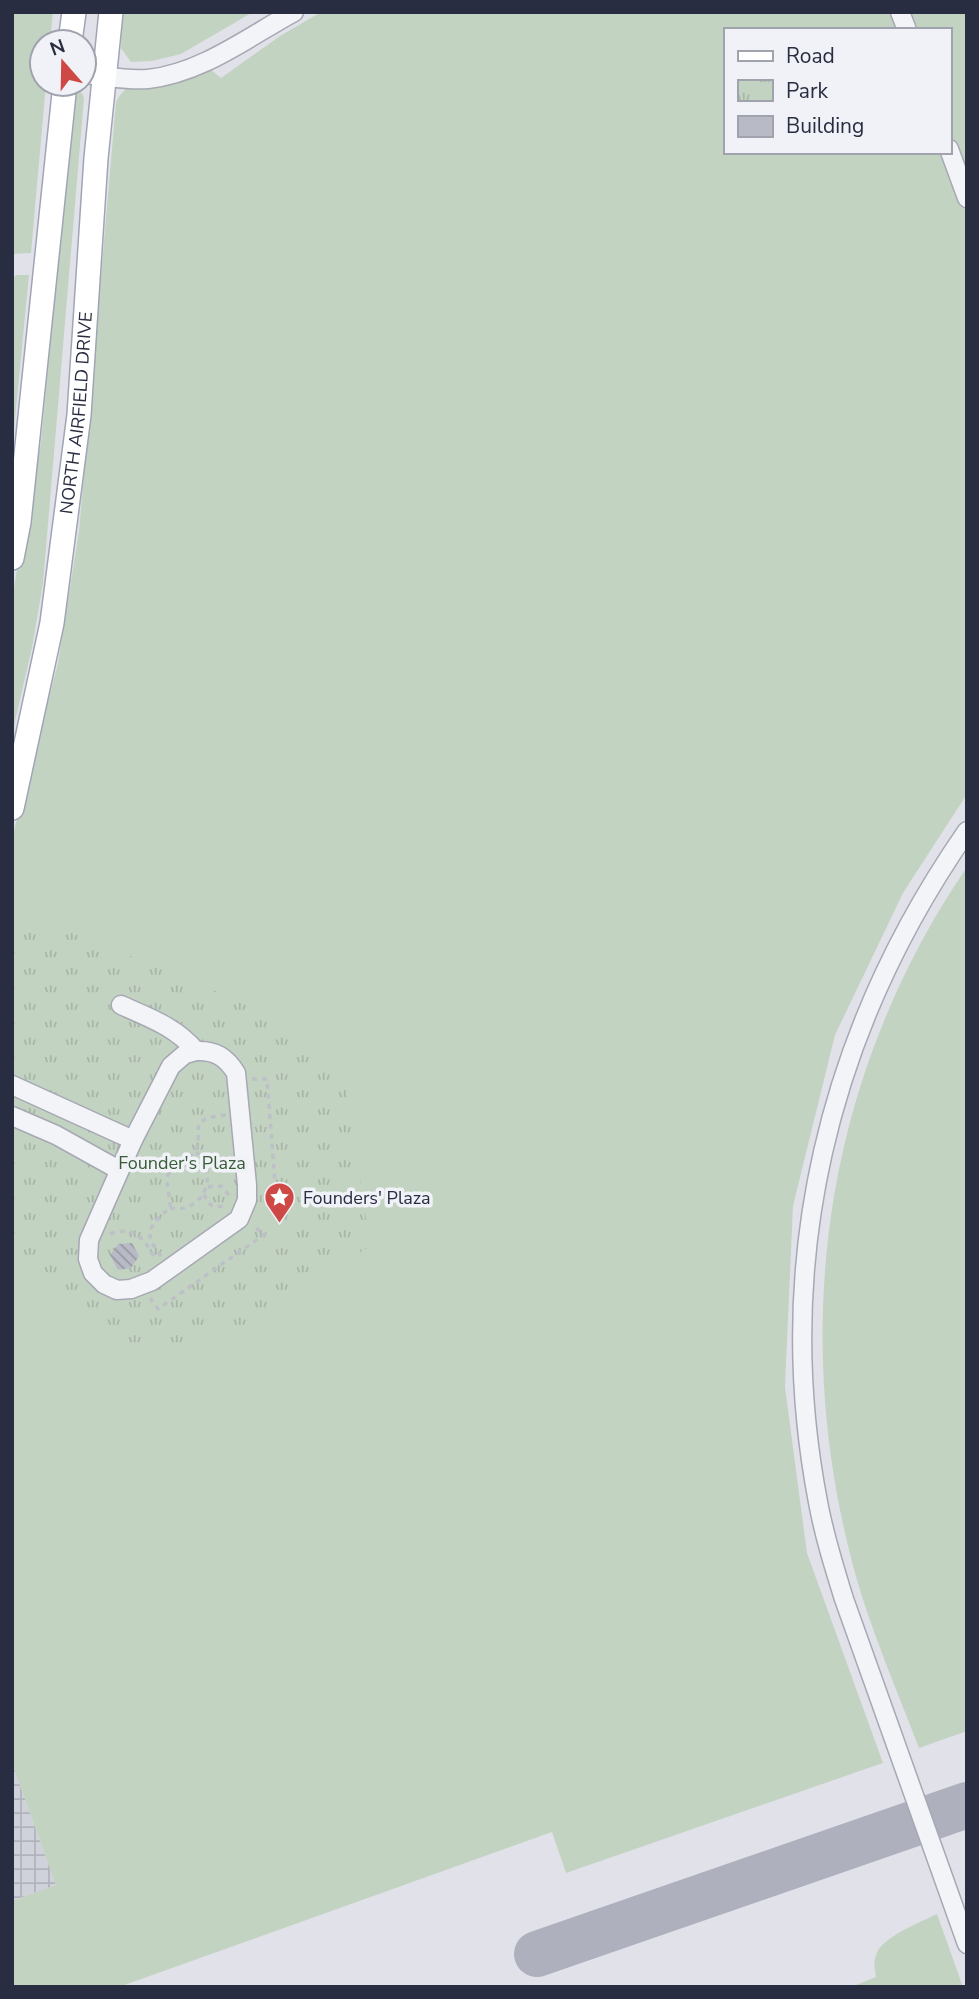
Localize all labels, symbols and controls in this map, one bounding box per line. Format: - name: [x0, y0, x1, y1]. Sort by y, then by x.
- north arrow: [28, 28, 98, 98]
- legend: [724, 28, 951, 154]
- text: N: [46, 33, 69, 63]
- text: Road: [786, 42, 835, 70]
- text: Park: [786, 77, 828, 105]
- text: Building: [786, 112, 864, 140]
- street label: NORTH AIRFIELD DRIVE: [54, 311, 98, 515]
- park label: Founder's Plaza: [118, 1151, 246, 1175]
- place icon: Founders' Plaza: [263, 1181, 297, 1225]
- place label: Founders' Plaza: [303, 1186, 431, 1210]

